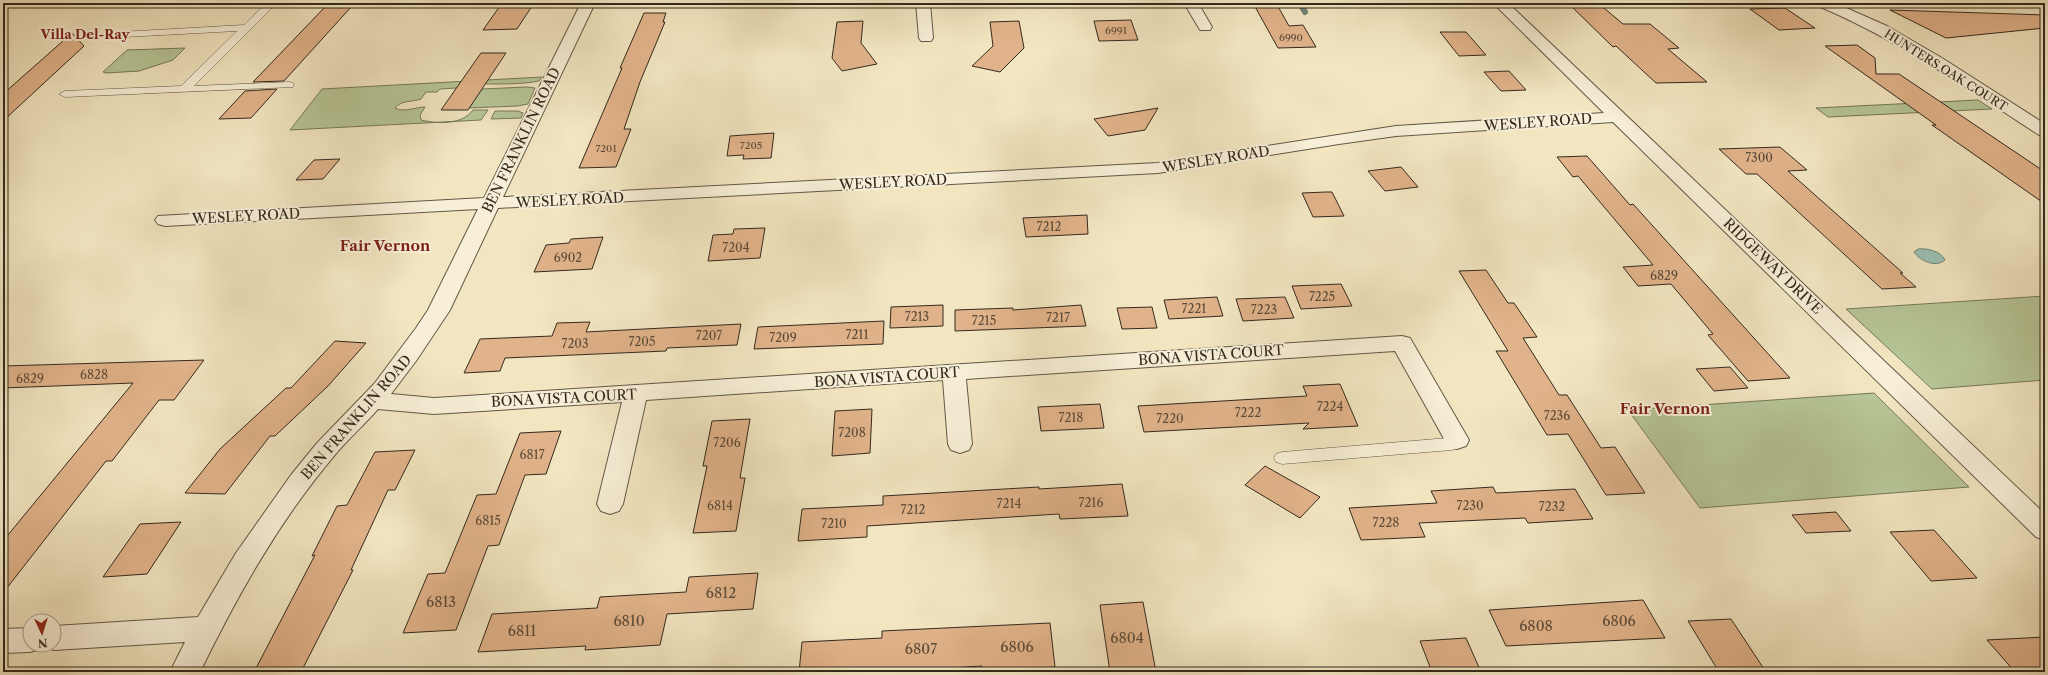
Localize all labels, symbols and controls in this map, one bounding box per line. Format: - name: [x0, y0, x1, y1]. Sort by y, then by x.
- house number: 6991: [1105, 24, 1128, 37]
- district label: Villa Del-Ray: [40, 26, 130, 42]
- street label: HUNTERS OAK COURT: [1882, 26, 2010, 114]
- house number: 6990: [1279, 31, 1303, 44]
- street label: BEN FRANKLIN ROAD: [478, 64, 564, 216]
- street label: WESLEY ROAD: [1482, 109, 1593, 135]
- house number: 7205: [740, 139, 762, 152]
- house number: 7201: [595, 142, 617, 155]
- street label: WESLEY ROAD: [1160, 142, 1271, 177]
- house number: 7300: [1745, 150, 1773, 165]
- street label: WESLEY ROAD: [837, 170, 948, 194]
- street label: WESLEY ROAD: [514, 188, 625, 212]
- street label: WESLEY ROAD: [190, 204, 301, 228]
- street label: RIDGEWAY DRIVE: [1720, 214, 1826, 318]
- house number: 7212: [1037, 219, 1061, 234]
- district label: Fair Vernon: [340, 236, 431, 255]
- house number: 7204: [722, 240, 750, 255]
- house number: 6902: [554, 250, 582, 265]
- house number: 6829: [1650, 268, 1678, 283]
- house number: 7225: [1309, 289, 1335, 304]
- house number: 7221: [1182, 301, 1206, 316]
- house number: 7223: [1251, 302, 1277, 317]
- house number: 7213: [905, 309, 929, 324]
- house number: 7217: [1046, 310, 1070, 325]
- house number: 7215: [972, 313, 996, 328]
- house number: 7211: [846, 327, 868, 342]
- house number: 7207: [696, 328, 722, 343]
- house number: 7209: [769, 330, 797, 345]
- house number: 7205: [629, 334, 655, 349]
- house number: 7203: [561, 336, 589, 351]
- street label: BONA VISTA COURT: [1137, 341, 1285, 369]
- street label: BEN FRANKLIN ROAD: [297, 351, 415, 483]
- street label: BONA VISTA COURT: [813, 363, 961, 391]
- house number: 6828: [80, 367, 108, 382]
- house number: 6829: [16, 371, 44, 386]
- street label: BONA VISTA COURT: [491, 385, 638, 411]
- house number: 7224: [1317, 399, 1343, 414]
- district label: Fair Vernon: [1620, 399, 1711, 418]
- house number: 7222: [1235, 405, 1261, 420]
- house number: 7236: [1544, 408, 1570, 423]
- house number: 7218: [1059, 410, 1083, 425]
- house number: 7220: [1156, 411, 1184, 426]
- house number: 7208: [838, 425, 866, 440]
- house number: 7206: [713, 435, 741, 450]
- house number: 6817: [519, 447, 545, 462]
- house number: 7216: [1079, 495, 1103, 510]
- house number: 7214: [997, 496, 1021, 511]
- house number: 6814: [707, 498, 733, 513]
- house number: 7230: [1456, 498, 1484, 513]
- house number: 7232: [1539, 499, 1565, 514]
- house number: 7212: [901, 502, 925, 517]
- house number: 6815: [475, 513, 501, 528]
- house number: 7228: [1373, 515, 1399, 530]
- house number: 7210: [821, 516, 847, 531]
- house number: 6812: [706, 584, 736, 602]
- house number: 6813: [426, 593, 456, 611]
- house number: 6810: [613, 612, 645, 630]
- house number: 6806: [1602, 612, 1636, 630]
- north arrow: [22, 613, 62, 653]
- house number: 6808: [1519, 617, 1553, 635]
- house number: 6811: [508, 622, 536, 640]
- house number: 6804: [1110, 629, 1144, 647]
- text: N: [37, 636, 48, 650]
- house number: 6806: [1000, 638, 1034, 656]
- house number: 6807: [905, 640, 937, 658]

